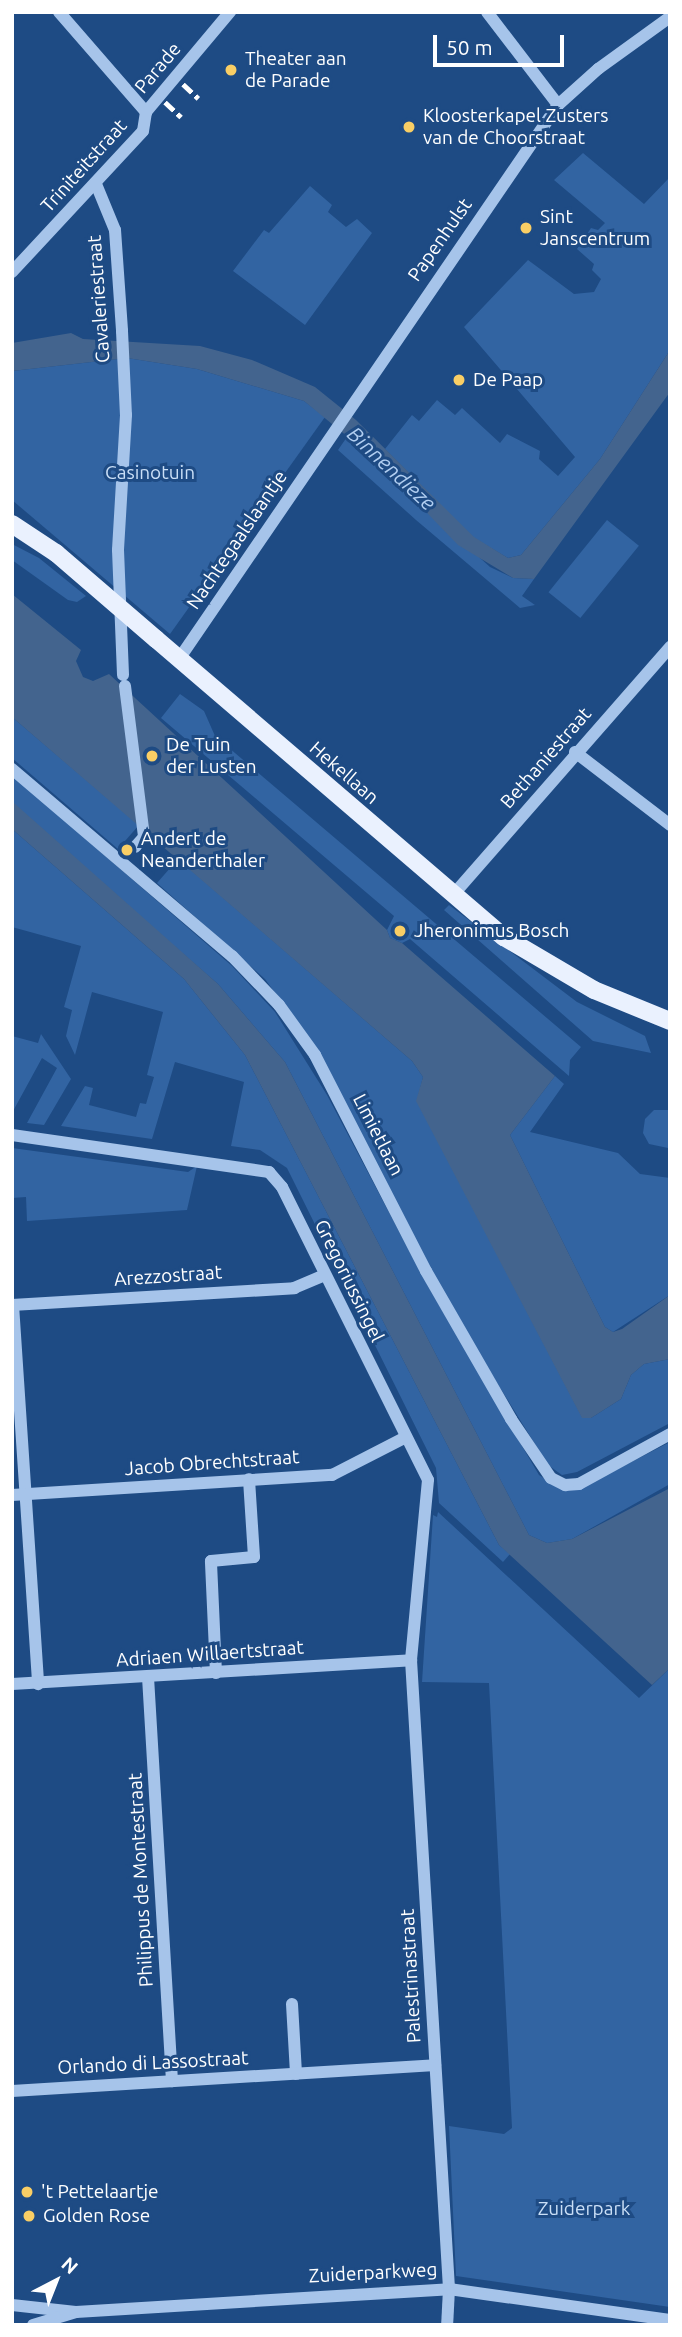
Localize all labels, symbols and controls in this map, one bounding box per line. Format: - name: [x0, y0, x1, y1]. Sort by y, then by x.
- scale bar: [437, 21, 568, 65]
- text: 50 m: [446, 35, 493, 59]
- street label: Parade: [130, 38, 186, 98]
- place label: Theater aan de Parade: [245, 48, 347, 92]
- marker: Theater aan de Parade: [223, 62, 239, 78]
- place label: Kloosterkapel Zusters van de Choorstraat: [423, 105, 608, 149]
- street label: Triniteitstraat: [36, 115, 132, 217]
- marker: Kloosterkapel Zusters van de Choorstraat: [401, 119, 417, 135]
- street label: Papenhulst: [403, 194, 477, 286]
- place label: Sint Janscentrum: [540, 206, 650, 250]
- marker: Sint Janscentrum: [518, 220, 534, 236]
- street label: Cavaleriestraat: [83, 234, 115, 364]
- place label: De Paap: [473, 369, 543, 391]
- marker: De Paap: [451, 372, 467, 388]
- water label: Binnendieze: [343, 421, 441, 515]
- park label: Casinotuin: [105, 462, 195, 484]
- street label: Nachtegaalslaantje: [182, 466, 292, 614]
- street label: Bethaniestraat: [496, 703, 596, 813]
- place label: De Tuin der Lusten: [166, 734, 257, 778]
- street label: Hekellaan: [305, 737, 383, 809]
- marker: De Tuin der Lusten: [144, 748, 160, 764]
- place label: Andert de Neanderthaler: [141, 828, 265, 872]
- marker: Andert de Neanderthaler: [119, 842, 135, 858]
- place label: Jheronimus Bosch: [414, 920, 569, 942]
- marker: Jheronimus Bosch: [392, 923, 408, 939]
- street label: Limietlaan: [348, 1090, 408, 1180]
- street label: Gregoriussingel: [310, 1216, 388, 1346]
- street label: Arezzostraat: [113, 1261, 223, 1291]
- street label: Jacob Obrechtstraat: [124, 1446, 300, 1480]
- street label: Adriaen Willaertstraat: [115, 1636, 305, 1672]
- street label: Philippus de Montestraat: [124, 1772, 158, 1988]
- street label: Palestrinastraat: [396, 1908, 426, 2044]
- street label: Orlando di Lassostraat: [57, 2047, 249, 2079]
- place label: 't Pettelaartje: [41, 2181, 159, 2203]
- marker: 't Pettelaartje: [19, 2184, 35, 2200]
- park label: Zuiderpark: [538, 2198, 630, 2220]
- place label: Golden Rose: [43, 2205, 150, 2227]
- marker: Golden Rose: [21, 2208, 37, 2224]
- north arrow: [21, 2246, 91, 2316]
- text: N: [57, 2252, 83, 2278]
- street label: Zuiderparkweg: [308, 2258, 438, 2288]

